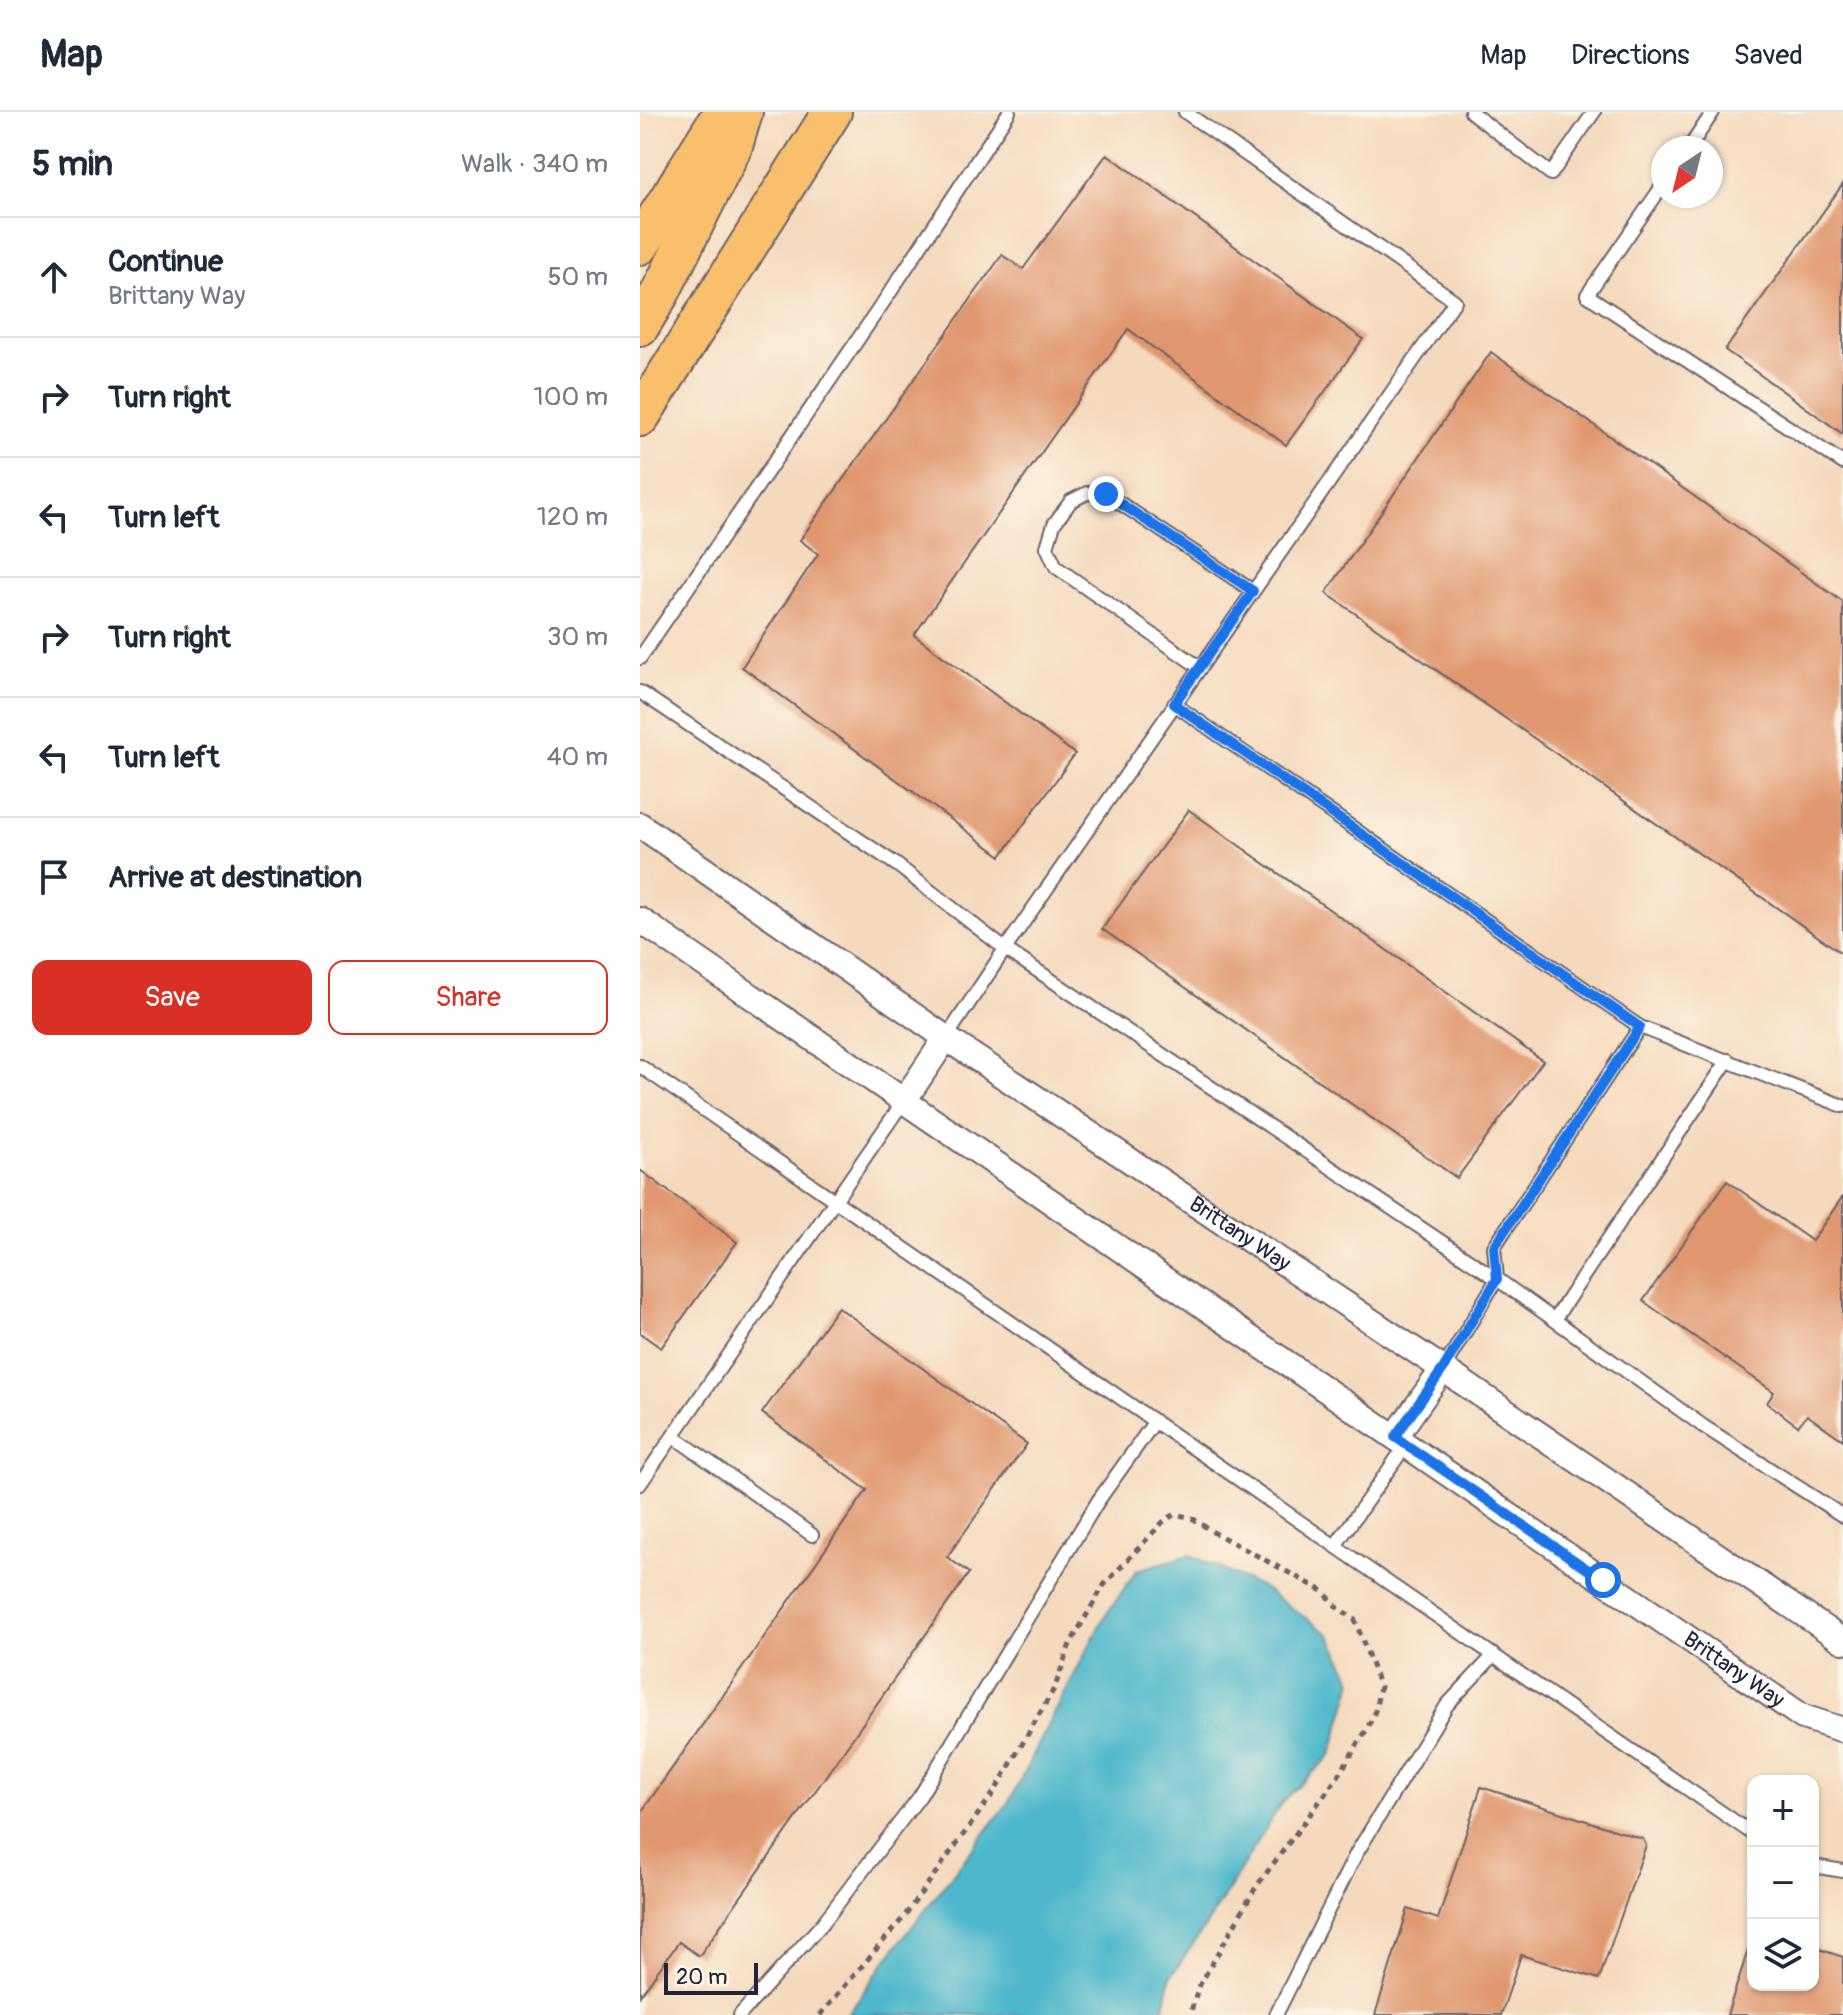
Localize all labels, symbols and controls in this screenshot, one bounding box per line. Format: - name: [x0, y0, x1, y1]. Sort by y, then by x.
- text: Map: [40, 31, 103, 79]
- text: Map: [1480, 38, 1527, 73]
- text: Directions: [1571, 38, 1690, 73]
- text: Saved: [1734, 38, 1803, 73]
- north arrow: [1651, 136, 1723, 208]
- text: 5 min: [32, 143, 113, 186]
- text: Walk · 340 m: [461, 148, 608, 180]
- text: Continue: [108, 243, 223, 280]
- icon: ahead: [32, 255, 76, 299]
- text: 50 m: [547, 261, 608, 293]
- text: Brittany Way: [108, 280, 245, 312]
- icon: right: [32, 375, 76, 419]
- text: Turn right: [108, 379, 231, 416]
- text: 100 m: [534, 381, 608, 413]
- route end: [1088, 476, 1124, 512]
- icon: left: [32, 495, 76, 539]
- text: Turn left: [108, 499, 219, 536]
- text: 120 m: [537, 501, 608, 533]
- icon: right: [32, 615, 76, 659]
- text: Turn right: [108, 619, 231, 656]
- text: 30 m: [547, 621, 608, 653]
- icon: left: [32, 735, 76, 779]
- text: Turn left: [108, 739, 219, 776]
- text: 40 m: [546, 741, 608, 773]
- icon: arrive: [32, 855, 76, 899]
- text: Arrive at destination: [108, 859, 362, 896]
- button: Save: [32, 960, 312, 1035]
- button: Share: [328, 960, 608, 1035]
- street label: Brittany Way: [1184, 1190, 1296, 1278]
- route start: [1585, 1562, 1621, 1598]
- street label: Brittany Way: [1678, 1625, 1790, 1714]
- map controls: [1747, 1775, 1819, 1991]
- button: +: [1747, 1775, 1819, 1847]
- button: −: [1747, 1847, 1819, 1919]
- button: layers: [1747, 1919, 1819, 1991]
- scale bar: [664, 1959, 758, 1995]
- text: 20 m: [676, 1963, 728, 1991]

